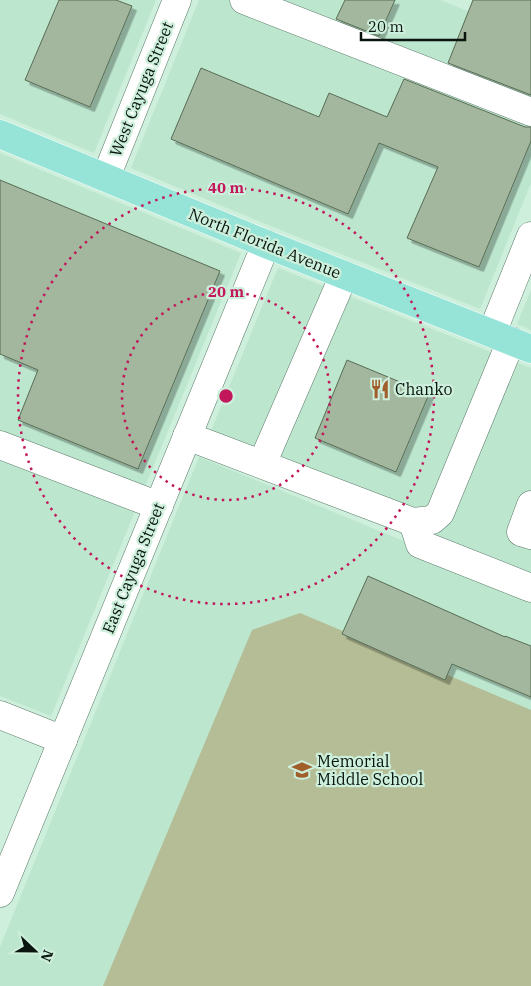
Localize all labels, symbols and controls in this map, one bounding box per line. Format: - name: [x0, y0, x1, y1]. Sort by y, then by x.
- scale bar: [361, 10, 465, 42]
- text: 20 m: [368, 17, 404, 36]
- street label: West Cayuga Street: [105, 18, 177, 159]
- text: 40 m: [208, 178, 244, 197]
- street label: North Florida Avenue: [186, 203, 344, 283]
- text: 20 m: [208, 282, 244, 301]
- restaurant icon: Chanko: [369, 378, 391, 400]
- place label: Chanko: [395, 379, 452, 399]
- centre of rings: [217, 387, 235, 405]
- street label: East Cayuga Street: [98, 499, 169, 636]
- place label: Memorial Middle School: [317, 751, 423, 789]
- school or university icon: Memorial Middle School: [291, 759, 313, 781]
- north arrow: [10, 926, 60, 976]
- text: N: [37, 947, 57, 964]

